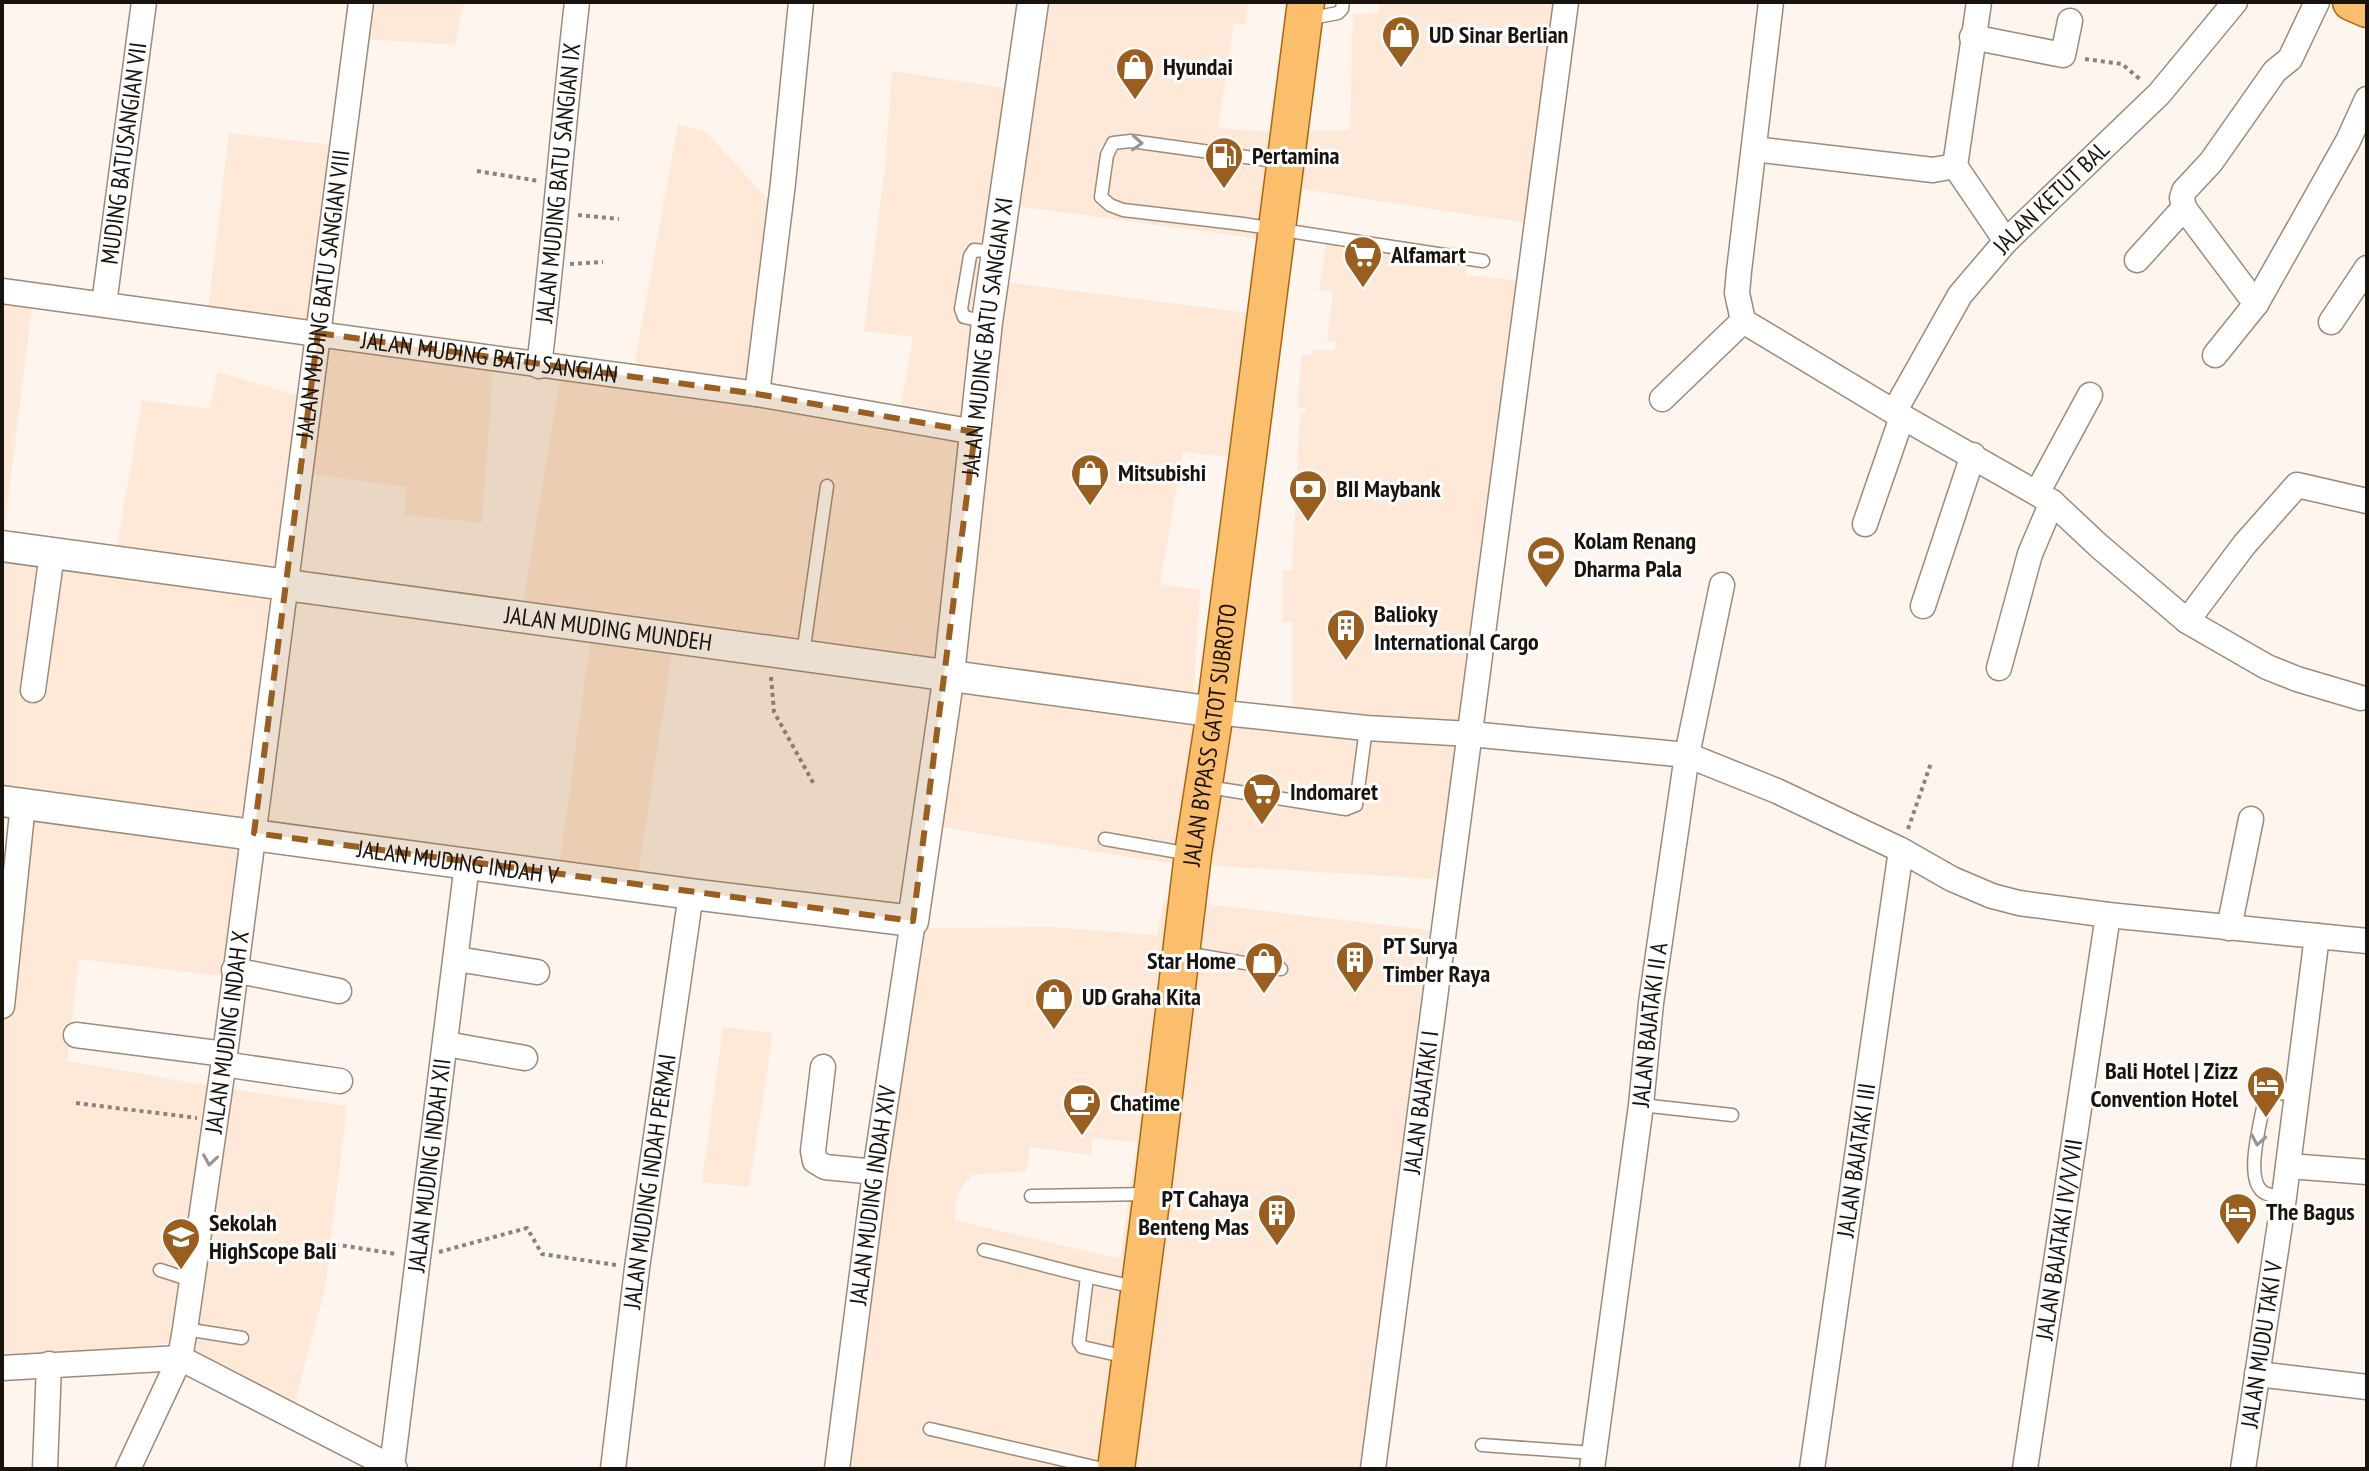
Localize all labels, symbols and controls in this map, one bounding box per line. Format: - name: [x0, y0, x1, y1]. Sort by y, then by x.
- shop icon: UD Sinar Berlian: [1380, 14, 1422, 69]
- place label: UD Sinar Berlian: [1429, 19, 1568, 50]
- street label: MUDING BATUSANGIAN VII: [93, 40, 154, 266]
- street label: JALAN MUDING BATU SANGIAN IX: [528, 41, 587, 326]
- shop icon: Hyundai: [1114, 46, 1156, 101]
- place label: Hyundai: [1163, 51, 1233, 82]
- one-way arrow: [1131, 134, 1144, 151]
- street label: JALAN KETUT BAL: [1985, 134, 2116, 261]
- fuel station icon: Pertamina: [1203, 135, 1245, 190]
- place label: Pertamina: [1252, 140, 1340, 171]
- street label: JALAN MUDING BATU SANGIAN VIII: [289, 148, 357, 441]
- street label: JALAN MUDING BATU SANGIAN XI: [954, 195, 1020, 479]
- supermarket icon: Alfamart: [1342, 234, 1384, 289]
- place label: Alfamart: [1390, 239, 1466, 270]
- street label: JALAN MUDING BATU SANGIAN: [358, 324, 620, 390]
- shop icon: Mitsubishi: [1069, 452, 1111, 507]
- place label: Mitsubishi: [1118, 457, 1206, 488]
- bank icon: BII Maybank: [1287, 468, 1329, 523]
- place label: BII Maybank: [1336, 473, 1441, 504]
- place label: Kolam Renang Dharma Pala: [1574, 525, 1696, 584]
- sports icon: Kolam Renang Dharma Pala: [1525, 534, 1567, 589]
- place label: Balioky International Cargo: [1374, 598, 1539, 657]
- street label: JALAN MUDING MUNDEH: [502, 599, 714, 658]
- street label: JALAN BYPASS GATOT SUBROTO: [1176, 602, 1244, 869]
- building icon: Balioky International Cargo: [1325, 607, 1367, 662]
- supermarket icon: Indomaret: [1241, 771, 1283, 826]
- place label: Indomaret: [1290, 776, 1378, 807]
- street label: JALAN MUDING INDAH V: [354, 833, 561, 891]
- street label: JALAN MUDING INDAH X: [198, 929, 256, 1136]
- place label: PT Surya Timber Raya: [1383, 930, 1490, 989]
- building icon: PT Surya Timber Raya: [1334, 939, 1376, 994]
- shop icon: Star Home: [1243, 940, 1285, 995]
- street label: JALAN BAJATAKI II A: [1625, 940, 1675, 1109]
- place label: Star Home: [1147, 945, 1236, 976]
- shop icon: UD Graha Kita: [1033, 976, 1075, 1031]
- place label: UD Graha Kita: [1082, 981, 1201, 1012]
- street label: JALAN BAJATAKI I: [1396, 1029, 1446, 1177]
- street label: JALAN MUDING INDAH PERMAI: [616, 1052, 683, 1312]
- place label: Bali Hotel | Zizz Convention Hotel: [2090, 1055, 2238, 1114]
- street label: JALAN MUDING INDAH XII: [400, 1057, 458, 1275]
- hotel icon: Bali Hotel | Zizz Convention Hotel: [2245, 1064, 2287, 1119]
- street label: JALAN BAJATAKI III: [1829, 1081, 1882, 1240]
- cafe icon: Chatime: [1061, 1082, 1103, 1137]
- street label: JALAN MUDING INDAH XIV: [842, 1083, 903, 1308]
- place label: Chatime: [1110, 1087, 1180, 1118]
- one-way arrow: [2250, 1134, 2267, 1147]
- street label: JALAN BAJATAKI IV/V/VII: [2028, 1137, 2089, 1343]
- one-way arrow: [202, 1153, 219, 1167]
- place label: PT Cahaya Benteng Mas: [1138, 1183, 1249, 1242]
- hotel icon: The Bagus: [2217, 1191, 2259, 1246]
- building icon: PT Cahaya Benteng Mas: [1256, 1192, 1298, 1247]
- place label: The Bagus: [2266, 1196, 2355, 1227]
- place label: Sekolah HighScope Bali: [209, 1207, 337, 1266]
- school or university icon: Sekolah HighScope Bali: [160, 1216, 202, 1271]
- street label: JALAN MUDU TAKI V: [2233, 1258, 2289, 1431]

